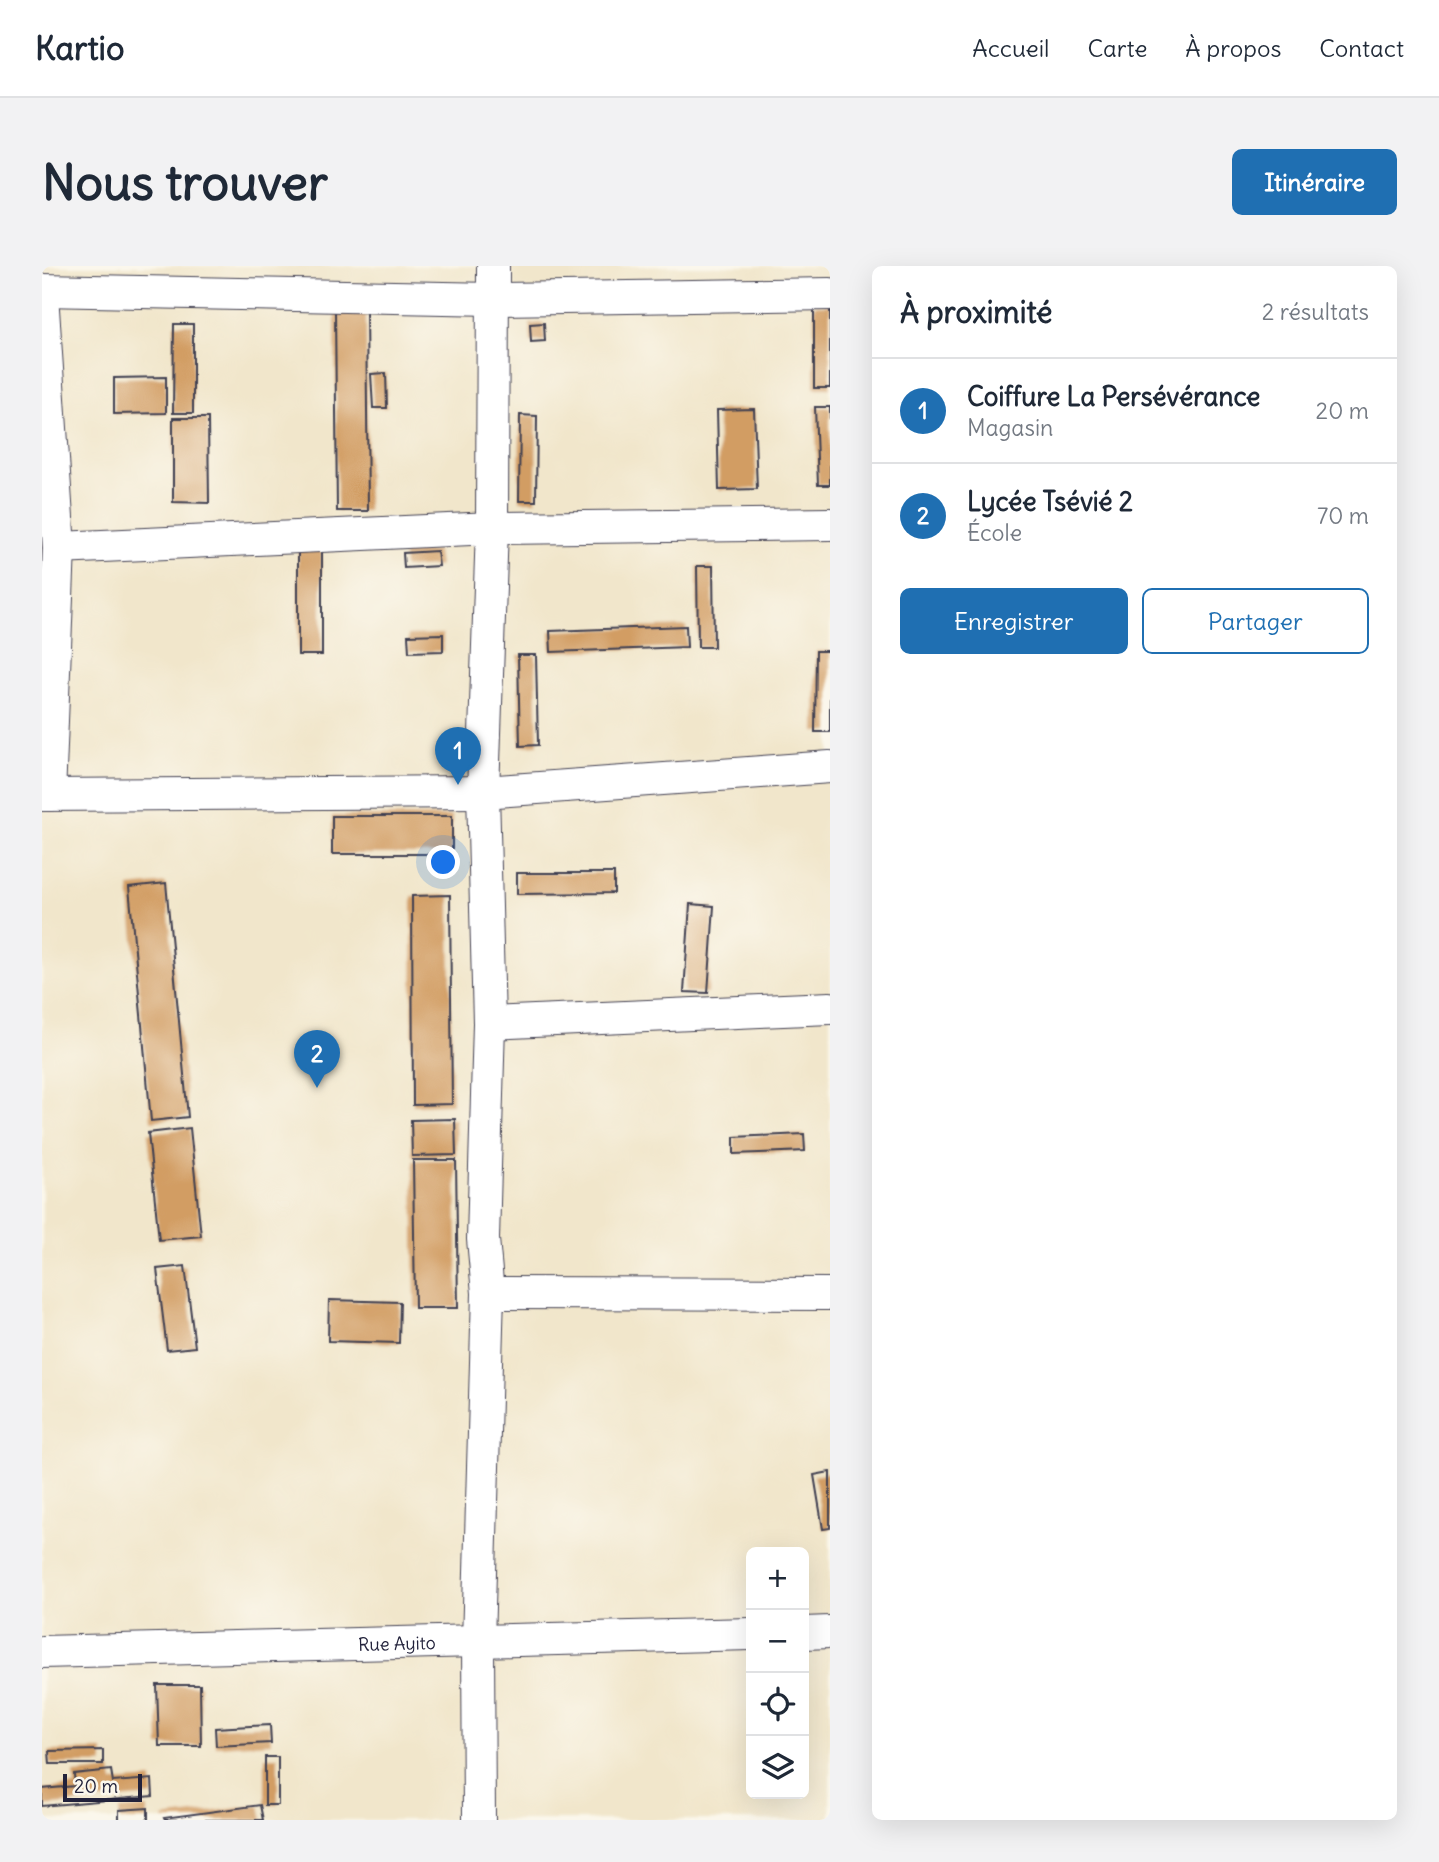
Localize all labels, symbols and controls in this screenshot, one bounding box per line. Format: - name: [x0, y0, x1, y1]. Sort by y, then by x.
- text: Kartio: [35, 27, 125, 69]
- text: Accueil: [972, 33, 1049, 63]
- text: Carte: [1087, 33, 1147, 63]
- text: À propos: [1185, 33, 1281, 63]
- text: Contact: [1319, 33, 1404, 63]
- button: Itinéraire: [1232, 149, 1397, 215]
- text: Nous trouver: [42, 152, 328, 213]
- text: À proximité: [900, 293, 1052, 331]
- text: 2 résultats: [1262, 297, 1369, 326]
- text: Coiffure La Persévérance: [967, 380, 1260, 413]
- text: 1: [918, 396, 928, 425]
- text: 20 m: [1316, 396, 1369, 425]
- text: Magasin: [967, 413, 1053, 442]
- text: Lycée Tsévié 2: [967, 485, 1133, 518]
- text: 2: [917, 501, 929, 530]
- text: 70 m: [1317, 501, 1369, 530]
- text: École: [967, 518, 1022, 547]
- button: Enregistrer: [900, 588, 1128, 654]
- button: Partager: [1142, 588, 1369, 654]
- pin: 1: [435, 727, 481, 785]
- your location: [426, 845, 460, 879]
- pin: 2: [294, 1030, 340, 1088]
- map controls: [746, 1547, 809, 1799]
- button: +: [746, 1547, 809, 1610]
- button: −: [746, 1610, 809, 1673]
- street label: Rue Ayito: [358, 1631, 436, 1655]
- button: locate: [746, 1673, 809, 1736]
- button: layers: [746, 1736, 809, 1799]
- scale bar: [63, 1771, 142, 1803]
- text: 20 m: [74, 1774, 118, 1798]

